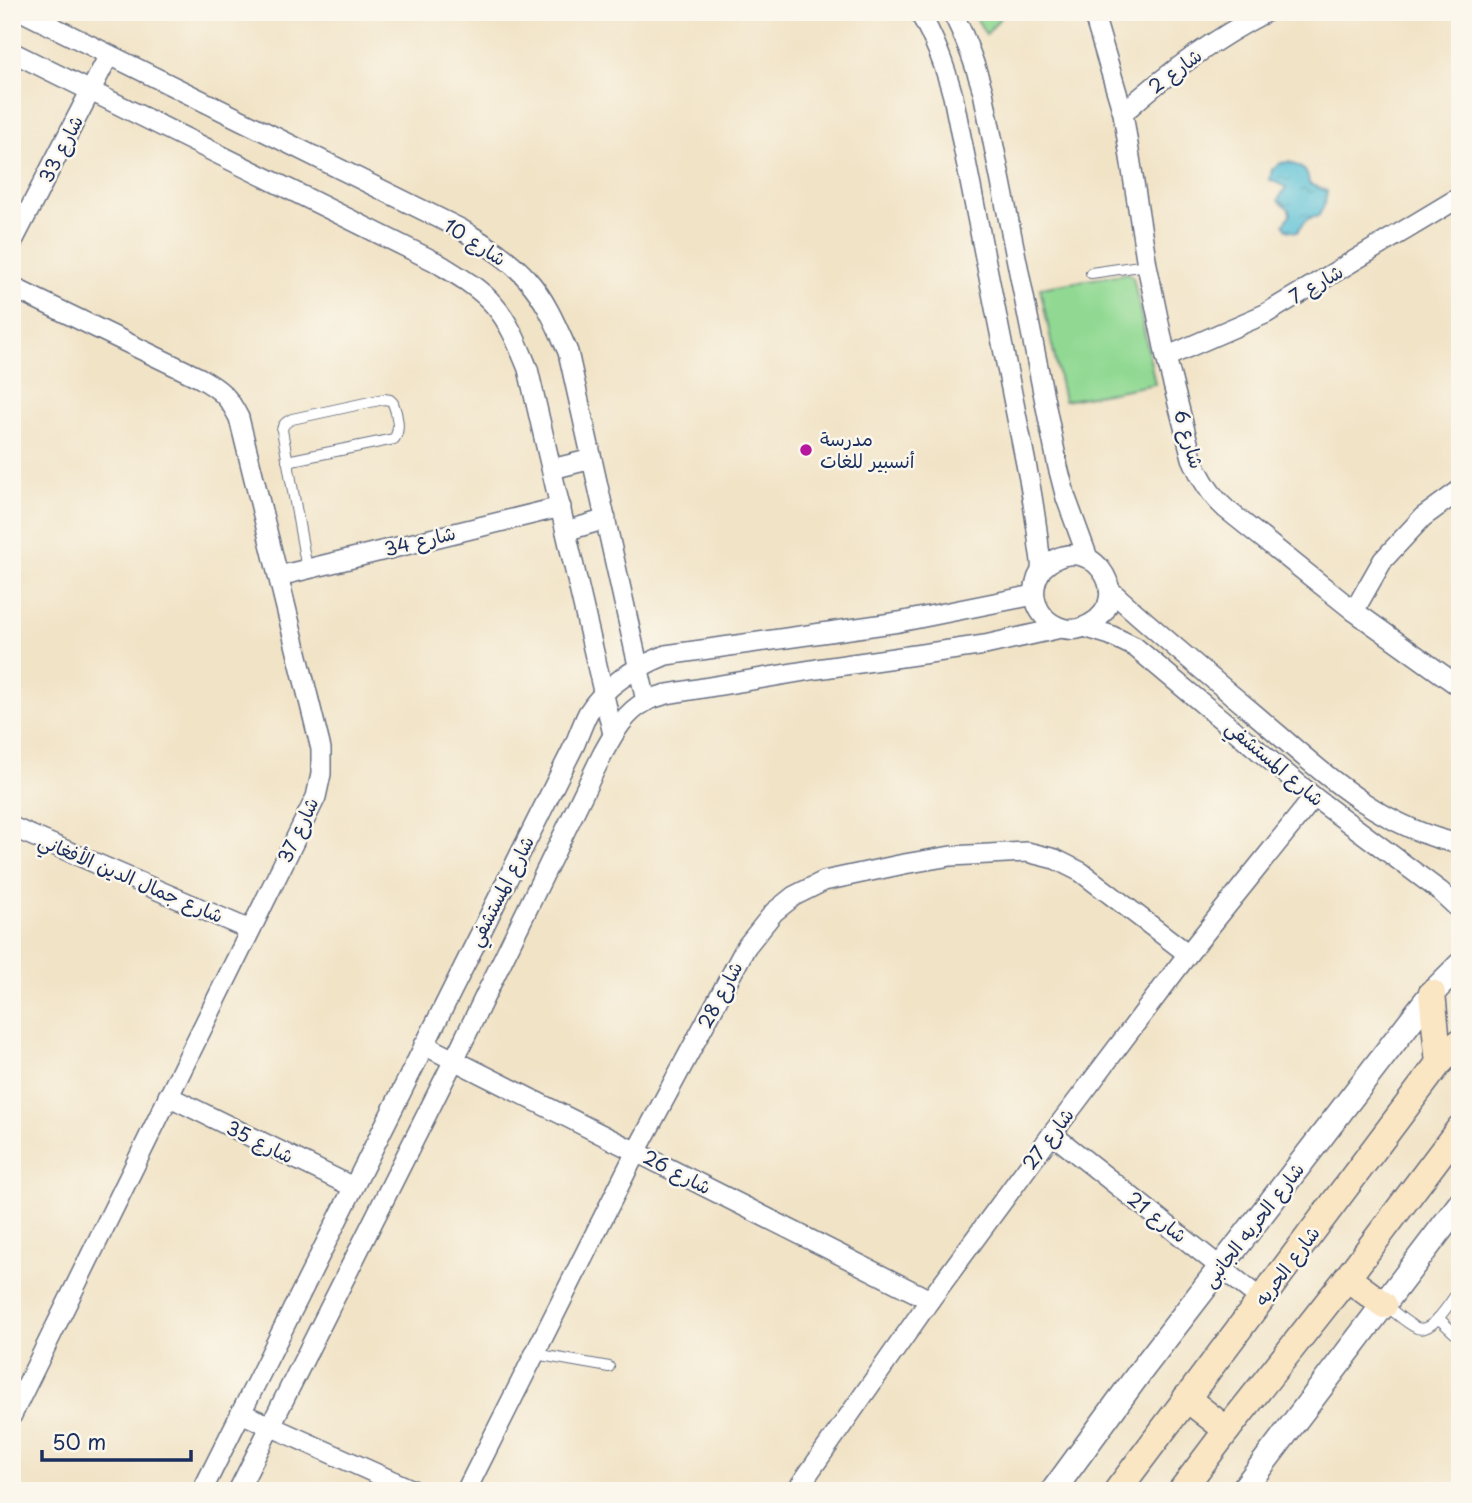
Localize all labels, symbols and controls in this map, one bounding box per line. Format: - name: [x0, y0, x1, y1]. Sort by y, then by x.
- street label: شارع 2: [1142, 41, 1208, 100]
- street label: شارع 33: [31, 110, 90, 188]
- street label: شارع 10: [438, 210, 512, 273]
- street label: شارع 7: [1283, 256, 1348, 311]
- street label: شارع 6: [1167, 406, 1212, 472]
- place label: مدرسة أنسبير للغات: [820, 424, 915, 474]
- marker: مدرسة أنسبير للغات: [798, 442, 814, 458]
- street label: شارع 34: [381, 518, 459, 563]
- street label: شارع المستشفي: [1218, 713, 1331, 815]
- street label: شارع 37: [270, 792, 325, 867]
- street label: شارع جمال الدين الأفغاني: [33, 825, 228, 932]
- street label: شارع المستشفي: [460, 830, 544, 953]
- street label: شارع 28: [690, 956, 749, 1034]
- street label: شارع 27: [1015, 1102, 1081, 1176]
- street label: شارع 35: [222, 1113, 299, 1170]
- street label: شارع 26: [638, 1142, 716, 1201]
- street label: شارع الحريه الجانبى: [1197, 1158, 1309, 1292]
- street label: شارع 21: [1121, 1184, 1194, 1249]
- street label: شارع الحريه: [1250, 1222, 1324, 1310]
- scale bar: [42, 1419, 191, 1463]
- text: 50 m: [52, 1425, 106, 1457]

